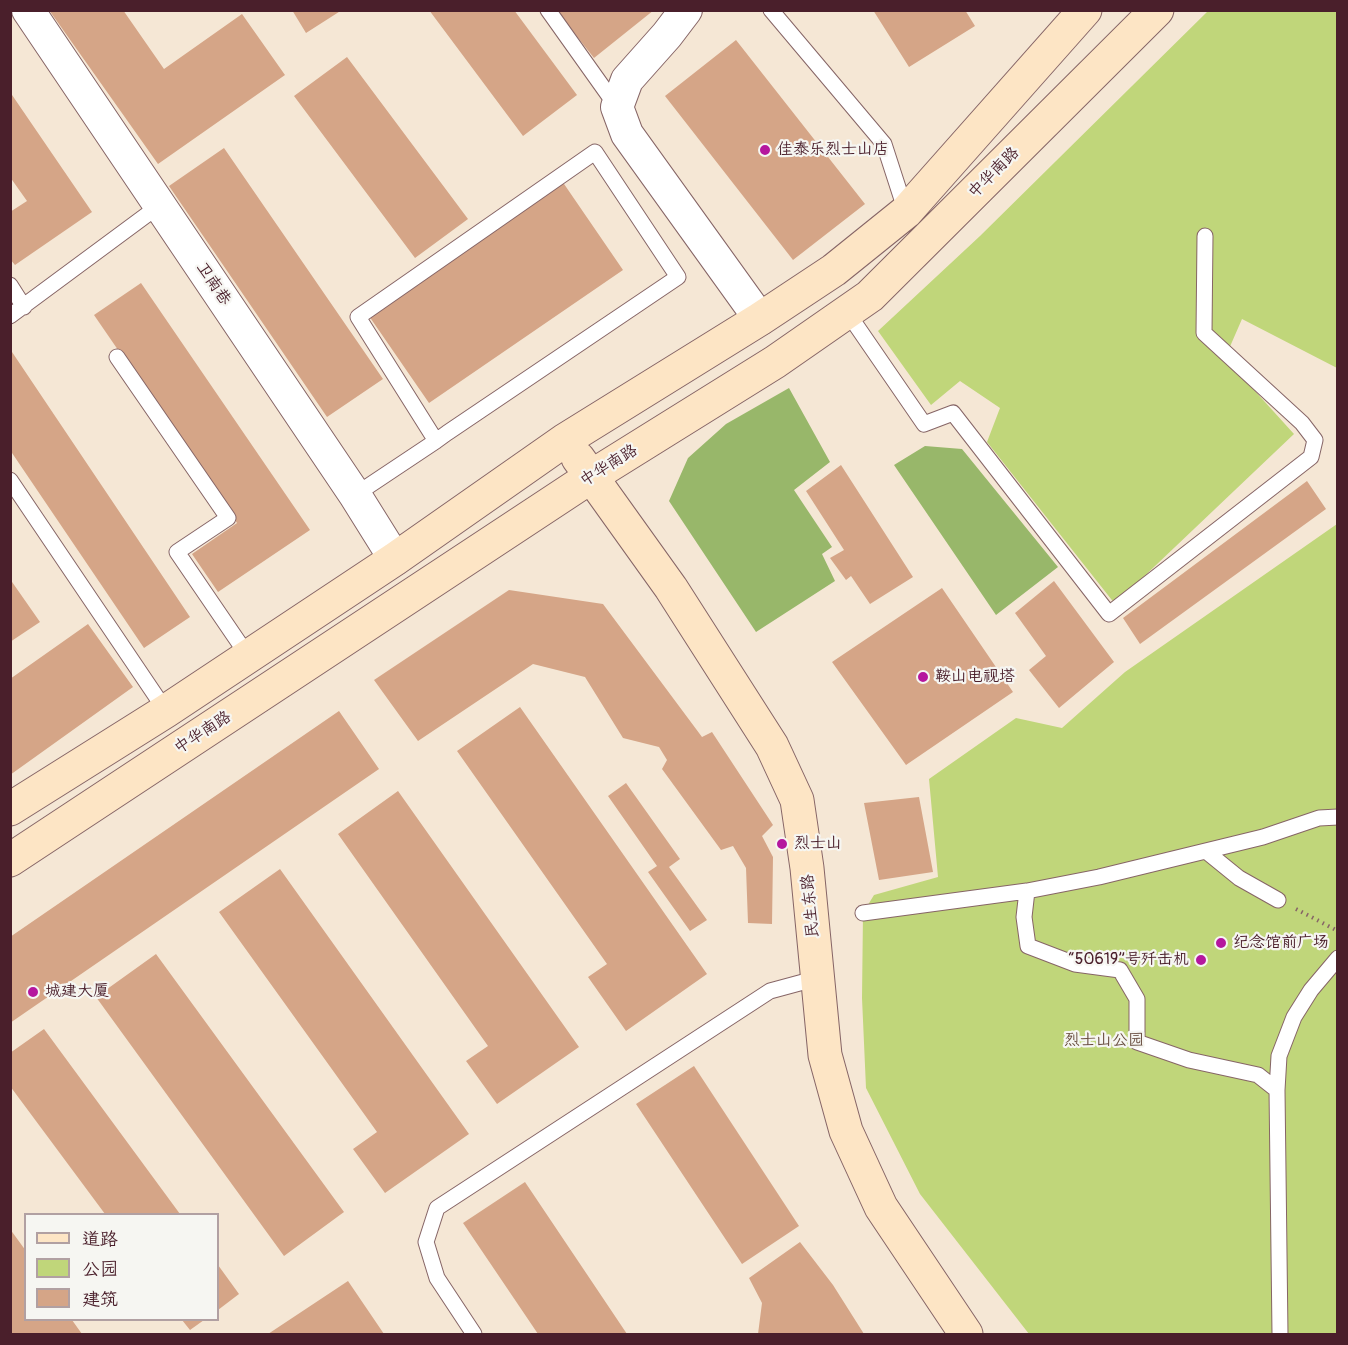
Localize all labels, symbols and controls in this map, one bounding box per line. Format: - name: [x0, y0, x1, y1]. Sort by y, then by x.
- place label: 佳泰乐烈士山店: [777, 140, 889, 160]
- marker: 佳泰乐烈士山店: [758, 143, 772, 157]
- street label: 中华南路: [965, 144, 1023, 202]
- street label: 卫南巷: [192, 259, 234, 309]
- street label: 中华南路: [577, 441, 641, 491]
- place label: 鞍山电视塔: [935, 667, 1015, 687]
- marker: 鞍山电视塔: [916, 670, 930, 684]
- street label: 中华南路: [171, 708, 235, 758]
- place label: 烈士山: [794, 834, 842, 854]
- marker: 烈士山: [775, 837, 789, 851]
- street label: 民生东路: [799, 873, 823, 939]
- place label: 纪念馆前广场: [1233, 933, 1329, 953]
- marker: 纪念馆前广场: [1214, 936, 1228, 950]
- place label: “50619”号歼击机: [1068, 950, 1189, 970]
- marker: “50619”号歼击机: [1194, 953, 1208, 967]
- place label: 城建大厦: [45, 982, 109, 1002]
- marker: 城建大厦: [26, 985, 40, 999]
- park label: 烈士山公园: [1064, 1031, 1144, 1051]
- legend: [24, 1213, 219, 1321]
- text: 道路: [82, 1228, 118, 1251]
- text: 公园: [82, 1258, 118, 1281]
- text: 建筑: [82, 1288, 118, 1311]

